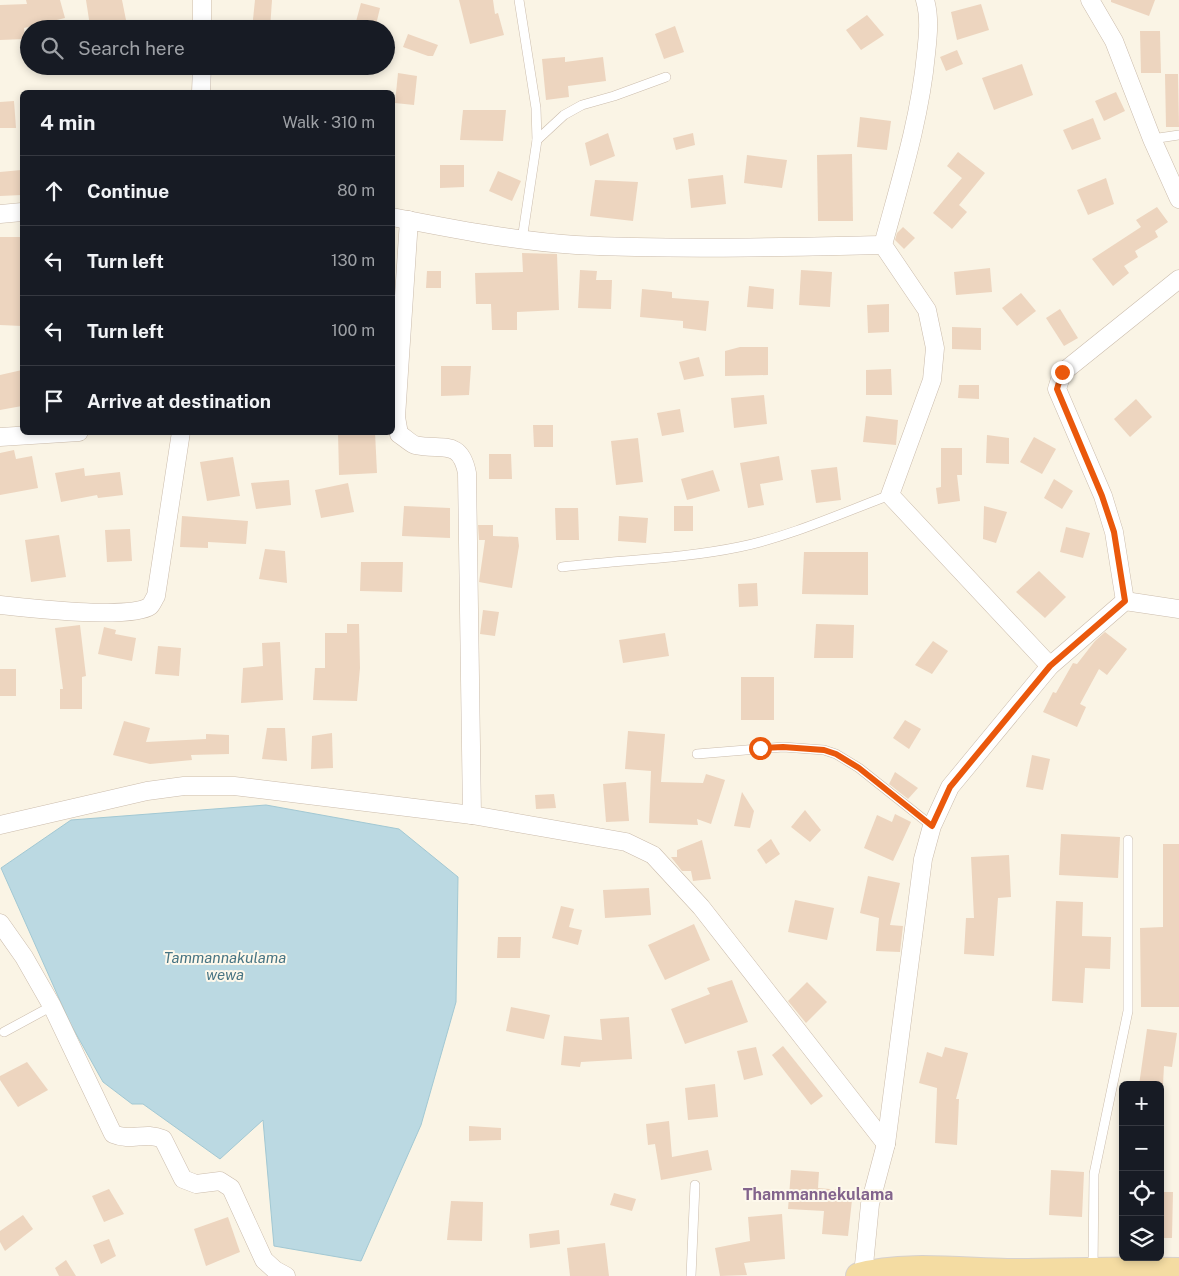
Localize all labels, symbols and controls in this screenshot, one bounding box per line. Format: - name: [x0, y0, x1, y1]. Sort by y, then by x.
- search box: [20, 20, 395, 75]
- icon: search: [38, 34, 66, 62]
- text: Search here: [78, 37, 185, 59]
- text: 4 min: [40, 110, 95, 135]
- text: Walk · 310 m: [282, 113, 375, 132]
- icon: ahead: [40, 177, 68, 205]
- text: Continue: [87, 180, 169, 202]
- text: 80 m: [337, 181, 375, 200]
- icon: left: [40, 247, 68, 275]
- text: Turn left: [87, 250, 164, 272]
- text: 130 m: [331, 251, 375, 270]
- icon: left: [40, 317, 68, 345]
- text: Turn left: [87, 320, 164, 342]
- text: 100 m: [331, 321, 375, 340]
- route end: [1051, 361, 1074, 384]
- icon: arrive: [40, 387, 68, 415]
- text: Arrive at destination: [87, 390, 271, 412]
- route start: [749, 737, 772, 760]
- water label: Tammannakulama wewa: [164, 949, 286, 983]
- map controls: [1119, 1081, 1164, 1261]
- button: +: [1119, 1081, 1164, 1126]
- button: −: [1119, 1126, 1164, 1171]
- button: locate: [1119, 1171, 1164, 1216]
- district label: Thammannekulama: [743, 1185, 893, 1204]
- button: layers: [1119, 1216, 1164, 1261]

